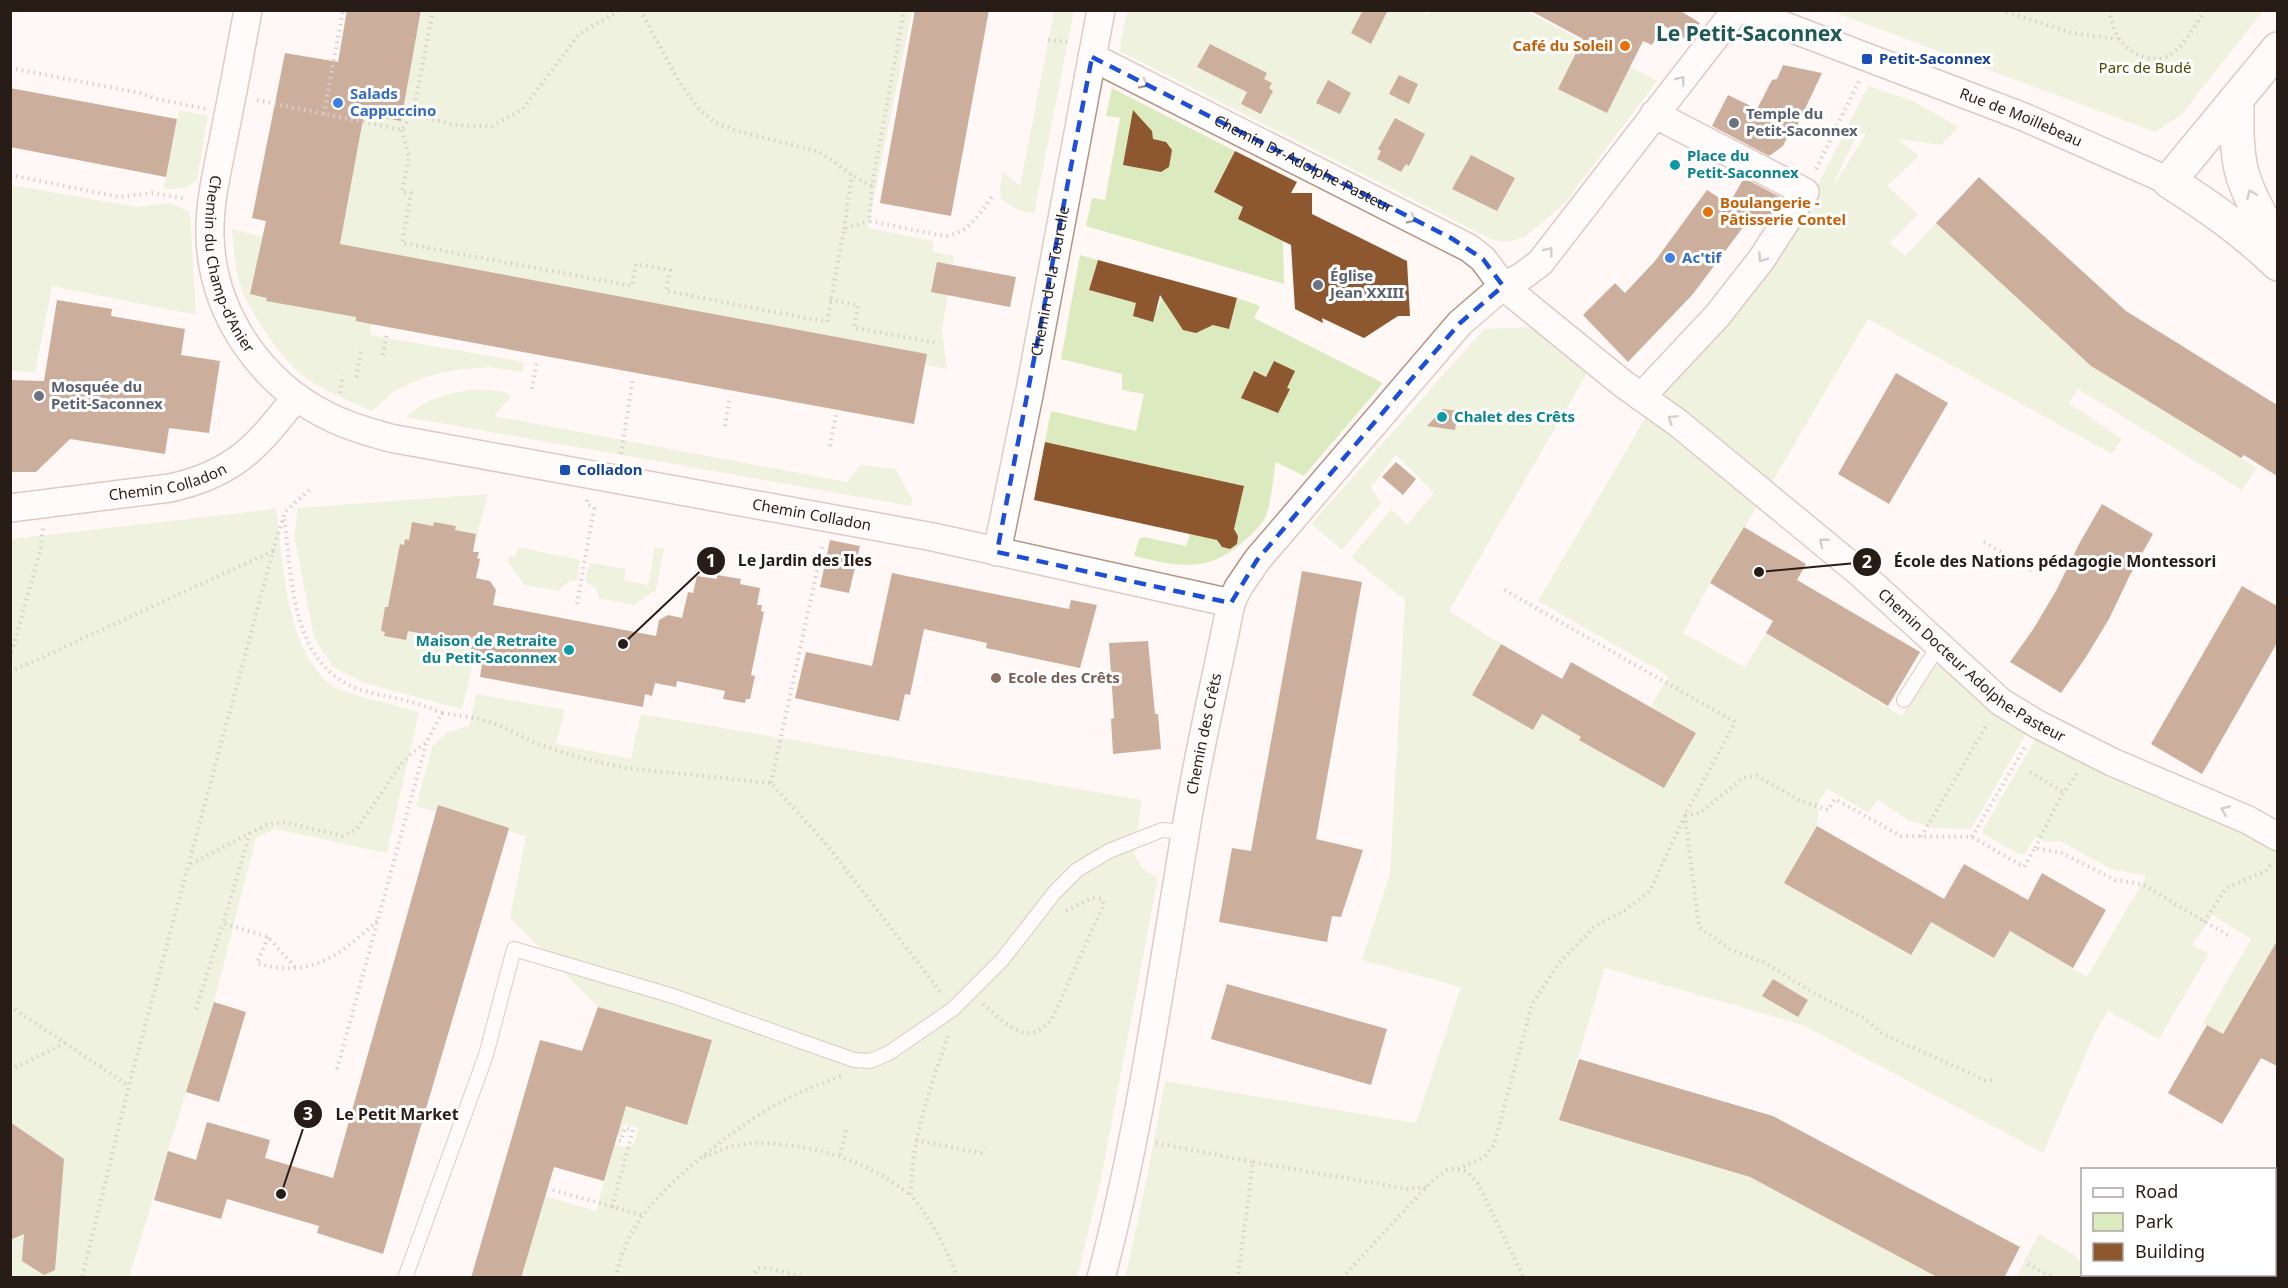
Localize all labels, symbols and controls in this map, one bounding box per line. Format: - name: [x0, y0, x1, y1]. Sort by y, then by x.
- district label: Le Petit-Saconnex: [1656, 19, 1843, 47]
- place label: Café du Soleil: [1513, 35, 1613, 55]
- marker: Café du Soleil: [1618, 39, 1632, 53]
- place label: Petit-Saconnex: [1879, 48, 1991, 68]
- marker: Petit-Saconnex: [1860, 52, 1874, 66]
- park label: Parc de Budé: [2099, 57, 2191, 77]
- one-way arrow: [1138, 76, 1149, 88]
- one-way arrow: [1673, 76, 1684, 87]
- street label: Rue de Moillebeau: [1957, 82, 2086, 151]
- place label: Salads Cappuccino: [350, 83, 436, 120]
- marker: Salads Cappuccino: [331, 96, 345, 110]
- place label: Temple du Petit-Saconnex: [1746, 103, 1858, 140]
- street label: Chemin Dr-Adolphe-Pasteur: [1211, 110, 1397, 217]
- marker: Temple du Petit-Saconnex: [1727, 116, 1741, 130]
- place label: Place du Petit-Saconnex: [1687, 145, 1799, 182]
- marker: Place du Petit-Saconnex: [1668, 158, 1682, 172]
- street label: Chemin du Champ-d'Anier: [201, 174, 260, 356]
- one-way arrow: [2246, 189, 2258, 200]
- place label: Boulangerie - Pâtisserie Contel: [1720, 192, 1846, 229]
- street label: Chemin de la Tourelle: [1026, 204, 1073, 358]
- marker: Boulangerie - Pâtisserie Contel: [1701, 205, 1715, 219]
- one-way arrow: [1406, 211, 1417, 223]
- one-way arrow: [1542, 247, 1553, 258]
- place label: Ac'tif: [1682, 247, 1722, 267]
- marker: Ac'tif: [1663, 251, 1677, 265]
- one-way arrow: [1758, 251, 1769, 262]
- place label: Église Jean XXIII: [1328, 265, 1404, 302]
- marker: Église Jean XXIII: [1311, 278, 1325, 292]
- place label: Mosquée du Petit-Saconnex: [51, 376, 163, 413]
- marker: Mosquée du Petit-Saconnex: [32, 389, 46, 403]
- place label: Chalet des Crêts: [1454, 406, 1575, 426]
- marker: Chalet des Crêts: [1435, 410, 1449, 424]
- one-way arrow: [1667, 415, 1678, 426]
- street label: Chemin Colladon: [108, 458, 230, 505]
- place label: Colladon: [577, 459, 643, 479]
- marker: Colladon: [558, 463, 572, 477]
- street label: Chemin Colladon: [751, 493, 873, 535]
- one-way arrow: [1819, 539, 1830, 550]
- callout: Le Jardin des Iles: [696, 544, 884, 578]
- callout: École des Nations pédagogie Montessori: [1852, 545, 2228, 579]
- text: 1: [706, 548, 716, 572]
- text: Le Jardin des Iles: [738, 549, 872, 571]
- text: 2: [1862, 549, 1872, 573]
- text: École des Nations pédagogie Montessori: [1894, 550, 2216, 572]
- street label: Chemin Docteur Adolphe-Pasteur: [1874, 583, 2069, 746]
- place label: Maison de Retraite du Petit-Saconnex: [416, 630, 557, 667]
- marker: Maison de Retraite du Petit-Saconnex: [562, 643, 576, 657]
- place label: Ecole des Crêts: [1008, 667, 1120, 687]
- marker: Ecole des Crêts: [989, 671, 1003, 685]
- street label: Chemin des Crêts: [1181, 671, 1225, 796]
- one-way arrow: [2221, 806, 2232, 818]
- callout: Le Petit Market: [293, 1097, 471, 1131]
- text: 3: [303, 1101, 313, 1125]
- text: Le Petit Market: [335, 1103, 459, 1125]
- legend: [2081, 1168, 2276, 1276]
- text: Road: [2135, 1179, 2178, 1203]
- text: Park: [2135, 1209, 2173, 1233]
- text: Building: [2135, 1239, 2205, 1263]

